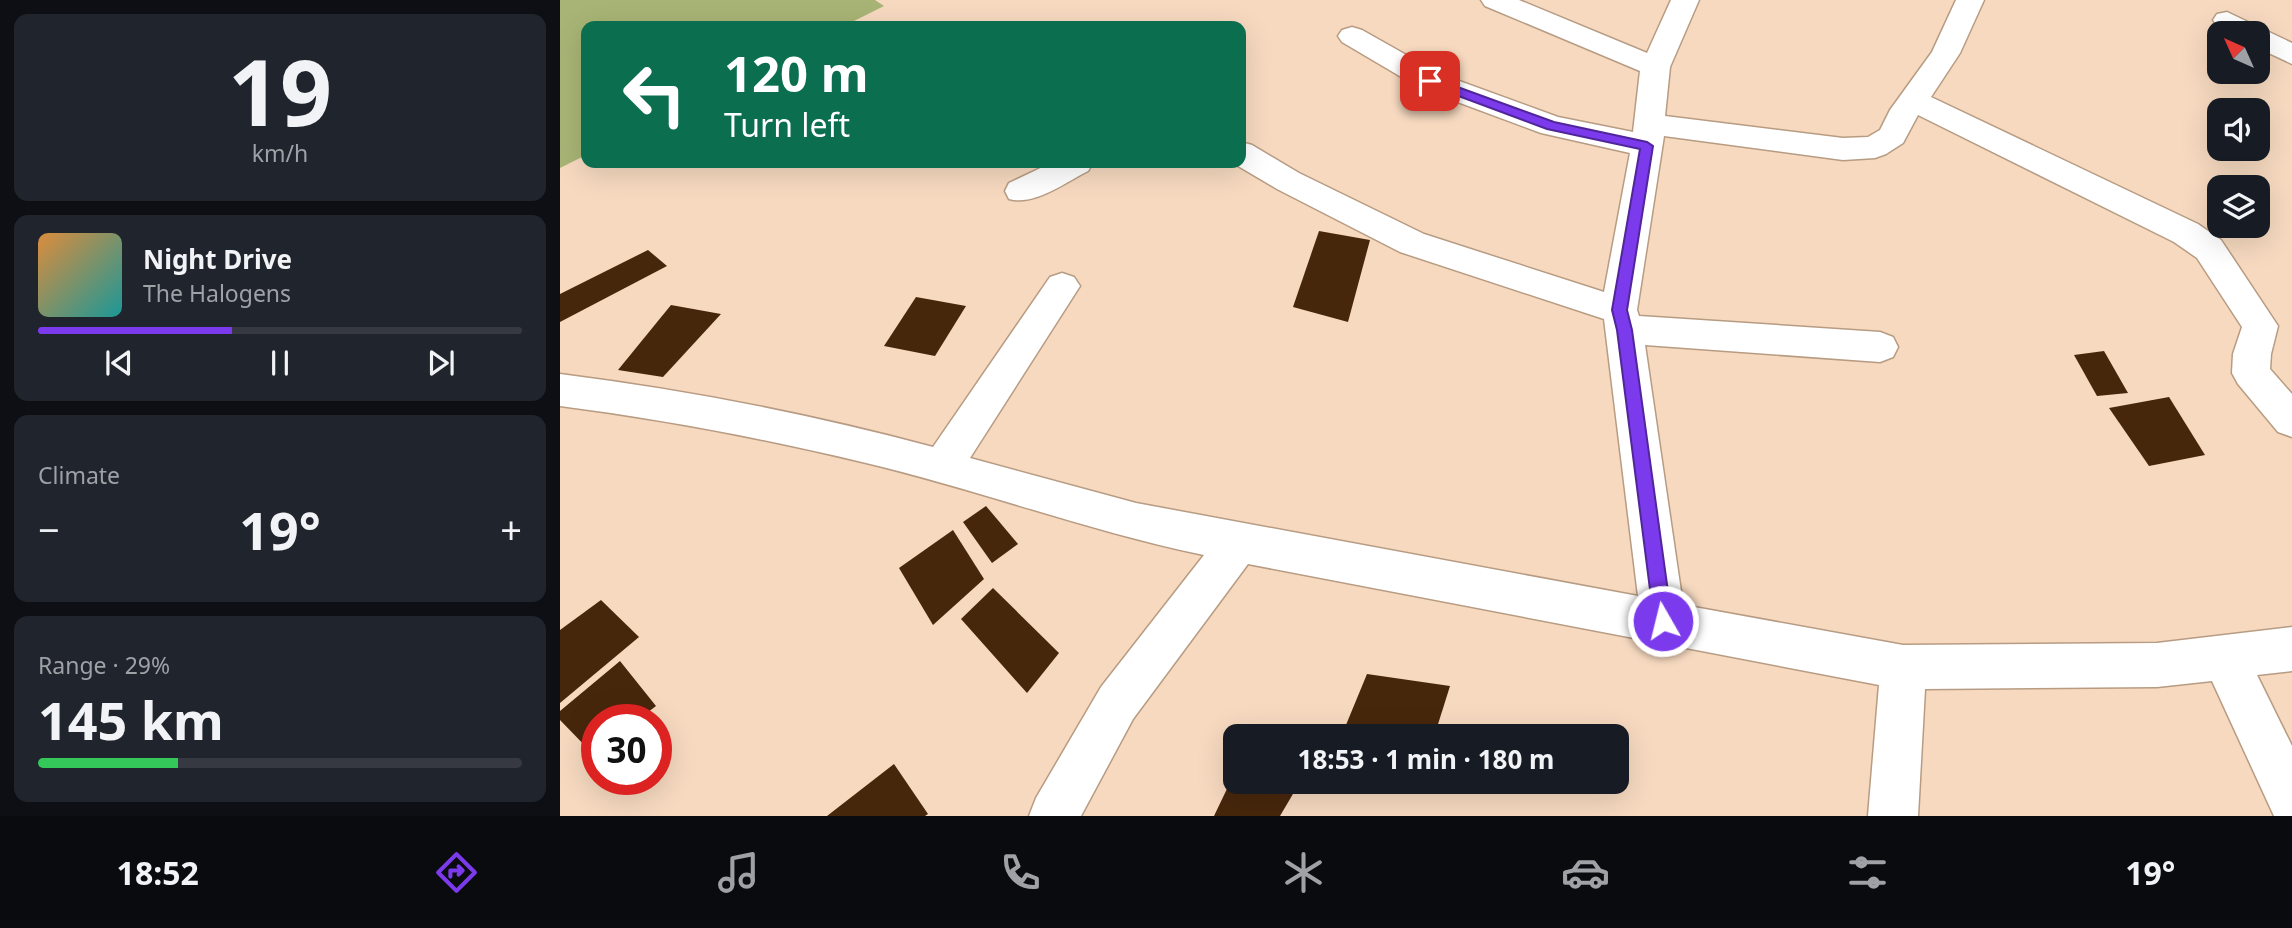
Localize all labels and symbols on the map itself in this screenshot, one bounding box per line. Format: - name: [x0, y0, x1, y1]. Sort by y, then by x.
- north arrow: [2207, 21, 2270, 84]
- pin: [1400, 51, 1460, 111]
- position arrow: [1626, 584, 1700, 658]
- speed limit sign: 30: [581, 704, 672, 795]

